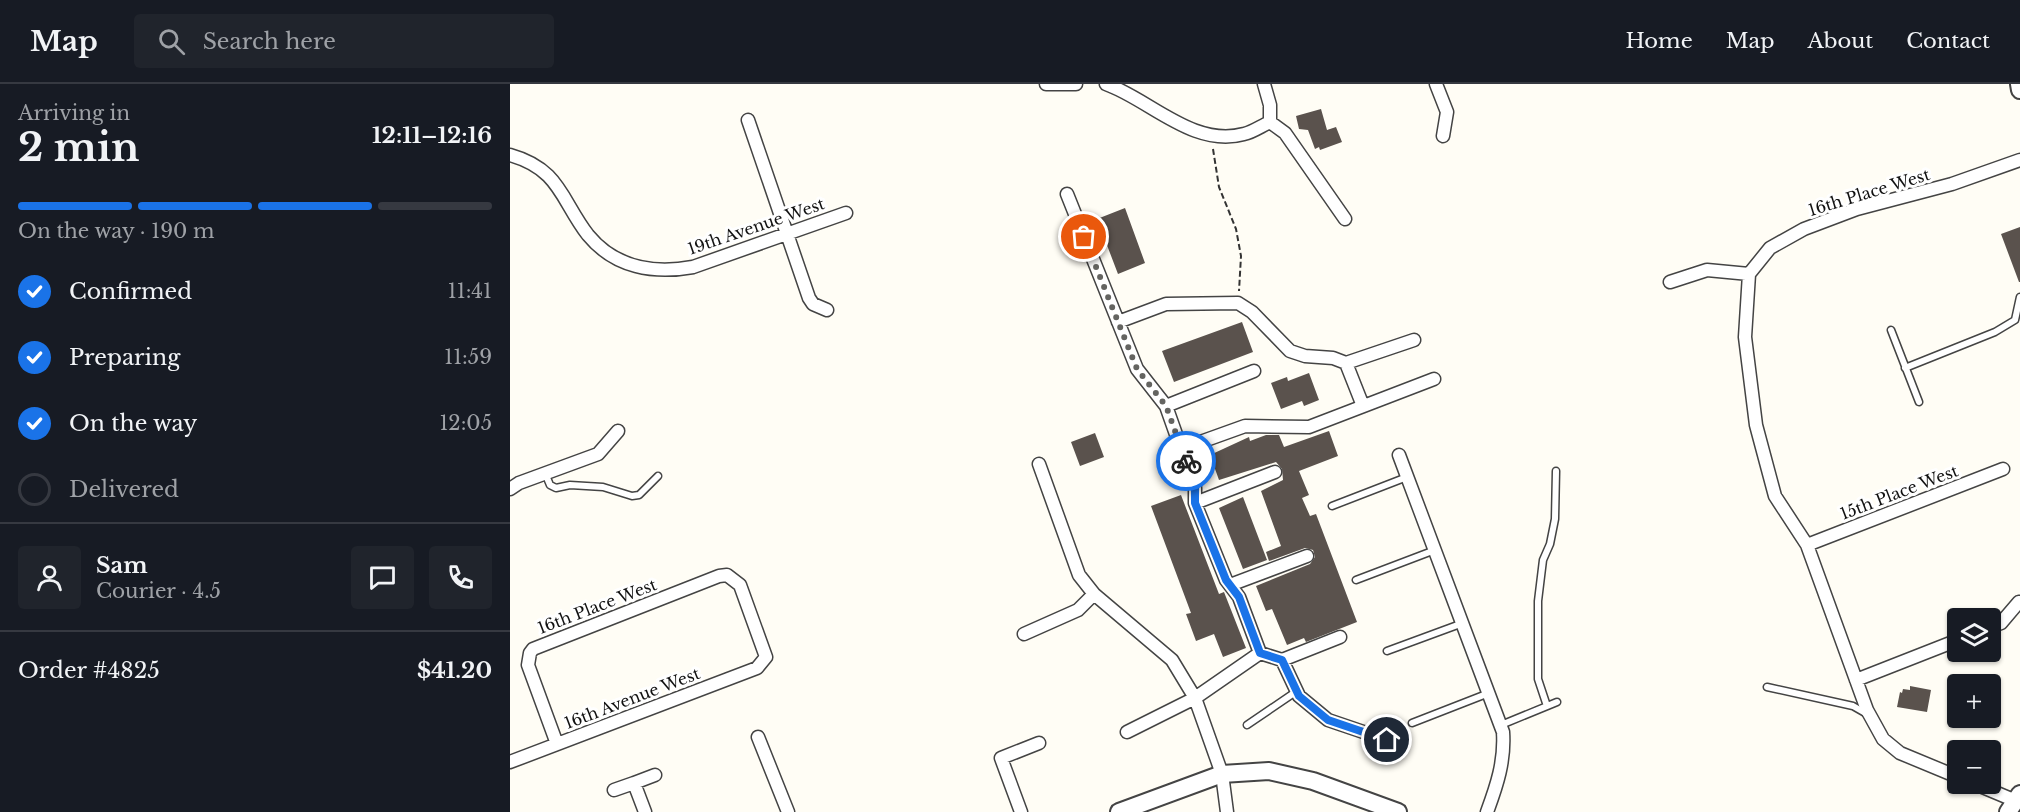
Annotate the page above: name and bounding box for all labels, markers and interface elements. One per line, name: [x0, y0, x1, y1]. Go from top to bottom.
search box: [134, 14, 554, 68]
text: Map: [30, 24, 98, 59]
icon: search: [155, 25, 188, 58]
text: Search here: [203, 28, 336, 55]
text: Home: [1626, 28, 1693, 54]
text: Map: [1726, 28, 1774, 54]
text: About: [1807, 28, 1873, 54]
text: Contact: [1906, 28, 1990, 54]
text: Arriving in: [18, 101, 130, 125]
text: 12:11–12:16: [372, 122, 492, 149]
text: 2 min: [18, 123, 139, 172]
street label: 16th Place West: [1806, 164, 1932, 220]
street label: 19th Avenue West: [685, 193, 827, 259]
pin: [1058, 211, 1109, 262]
text: On the way · 190 m: [18, 219, 215, 243]
icon: bag: [1067, 220, 1100, 253]
icon: check: [18, 275, 51, 308]
text: Confirmed: [69, 278, 192, 305]
text: 11:41: [448, 279, 492, 303]
icon: check: [18, 341, 51, 374]
text: Preparing: [69, 344, 180, 371]
text: 11:59: [444, 345, 492, 369]
icon: check: [18, 407, 51, 440]
text: On the way: [69, 410, 197, 437]
text: 12:05: [439, 411, 492, 435]
courier: [1156, 431, 1216, 491]
icon: bike: [1170, 445, 1203, 478]
street label: 15th Place West: [1837, 460, 1961, 524]
text: Delivered: [69, 476, 179, 503]
button: person: [18, 546, 81, 609]
button: chat: [351, 546, 414, 609]
button: phone: [429, 546, 492, 609]
text: Sam: [96, 552, 148, 579]
street label: 16th Place West: [535, 574, 659, 638]
text: Courier · 4.5: [96, 579, 221, 603]
map controls: [1947, 608, 2001, 794]
button: layers: [1947, 608, 2001, 662]
text: Order #4825: [18, 657, 160, 684]
text: $41.20: [417, 657, 492, 684]
street label: 16th Avenue West: [561, 663, 703, 733]
button: +: [1947, 674, 2001, 728]
pin: [1361, 714, 1412, 765]
icon: home: [1370, 723, 1403, 756]
button: −: [1947, 740, 2001, 794]

